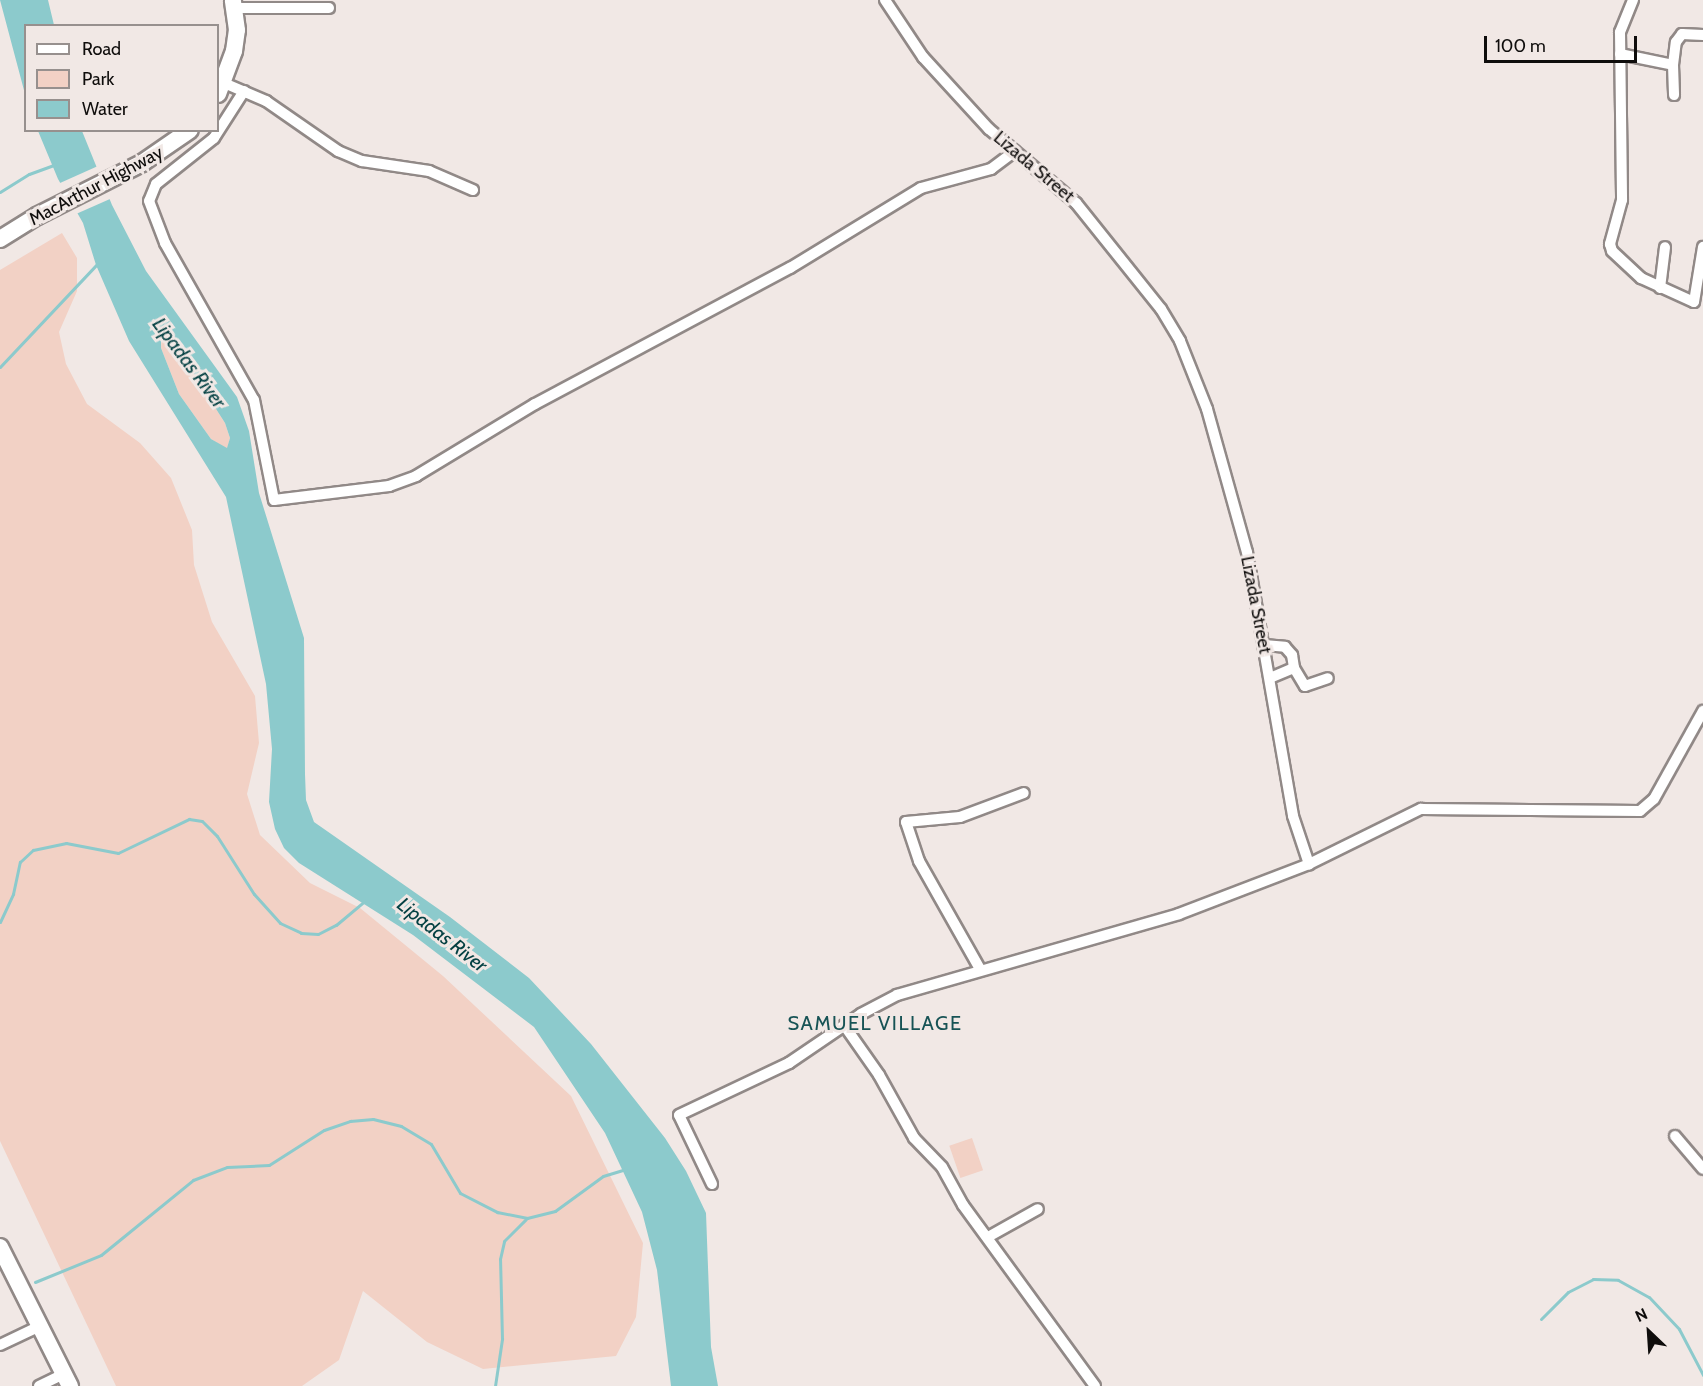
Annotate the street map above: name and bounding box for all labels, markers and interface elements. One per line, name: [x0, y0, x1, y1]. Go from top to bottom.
legend: [24, 24, 219, 132]
scale bar: [1487, 24, 1640, 62]
text: 100 m: [1495, 35, 1546, 57]
text: Road: [82, 38, 121, 60]
text: Park: [82, 68, 114, 90]
text: Water: [82, 98, 128, 120]
street label: Lizada Street: [989, 127, 1079, 207]
street label: MacArthur Highway: [25, 142, 167, 230]
water label: Lipadas River: [147, 313, 231, 413]
street label: Lizada Street: [1236, 554, 1276, 656]
water label: Lipadas River: [392, 893, 492, 977]
district label: SAMUEL VILLAGE: [787, 1011, 963, 1035]
north arrow: [1619, 1302, 1679, 1362]
text: N: [1632, 1304, 1650, 1326]

